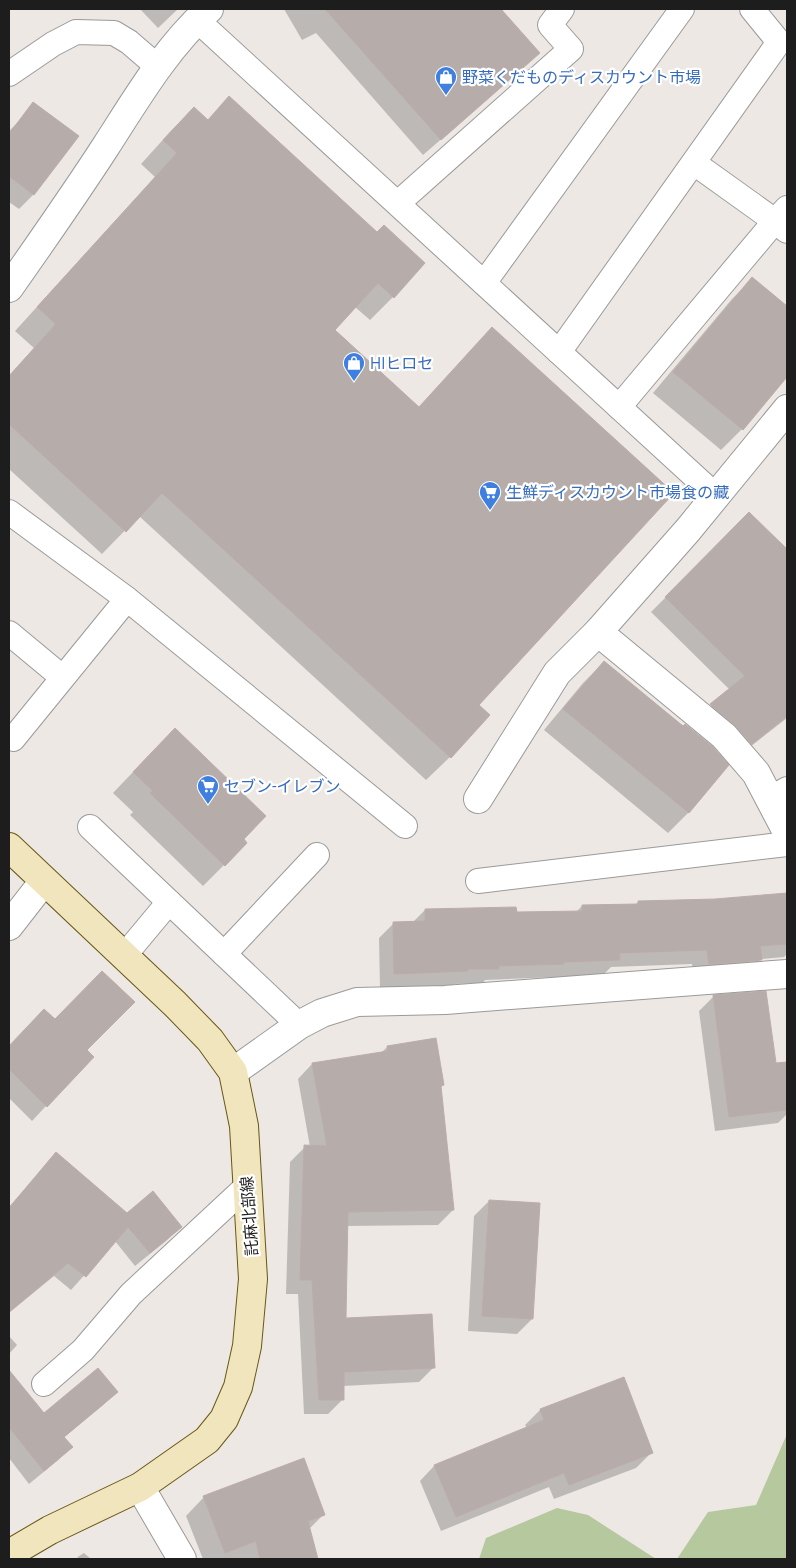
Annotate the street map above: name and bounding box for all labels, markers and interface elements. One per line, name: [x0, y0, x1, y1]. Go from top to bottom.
shop icon: 野菜くだものディスカウント市場: [434, 65, 458, 96]
place label: 野菜くだものディスカウント市場: [462, 68, 701, 86]
shop icon: HIヒロセ: [342, 351, 366, 382]
place label: HIヒロセ: [370, 354, 433, 372]
supermarket icon: 生鮮ディスカウント市場食の藏: [478, 480, 502, 511]
place label: 生鮮ディスカウント市場食の藏: [506, 483, 729, 501]
supermarket icon: セブン-イレブン: [196, 774, 220, 805]
place label: セブン-イレブン: [224, 777, 341, 795]
street label: 託麻北部線: [237, 1175, 261, 1257]

